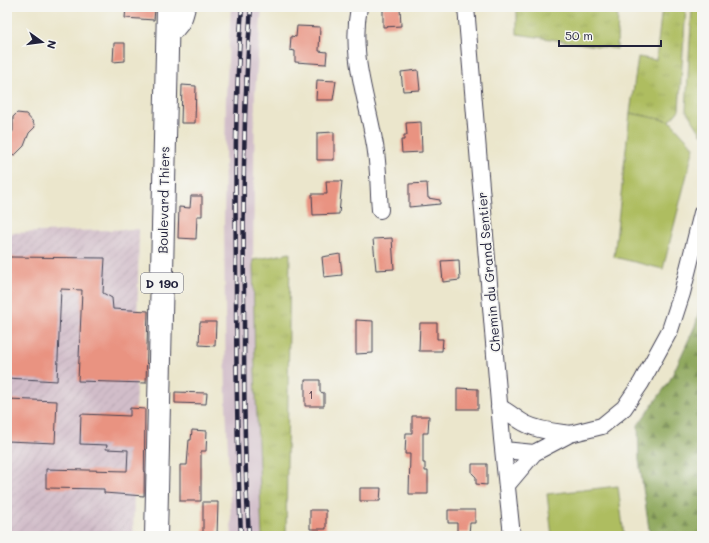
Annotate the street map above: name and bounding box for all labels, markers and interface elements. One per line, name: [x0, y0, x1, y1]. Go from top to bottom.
north arrow: [22, 22, 62, 62]
scale bar: [559, 22, 661, 48]
text: 50 m: [565, 27, 593, 43]
text: N: [44, 39, 60, 50]
street label: Boulevard Thiers: [154, 146, 172, 254]
street label: Chemin du Grand Sentier: [473, 191, 503, 353]
road number: D 190: [141, 273, 183, 293]
house number: 1: [309, 387, 313, 402]

